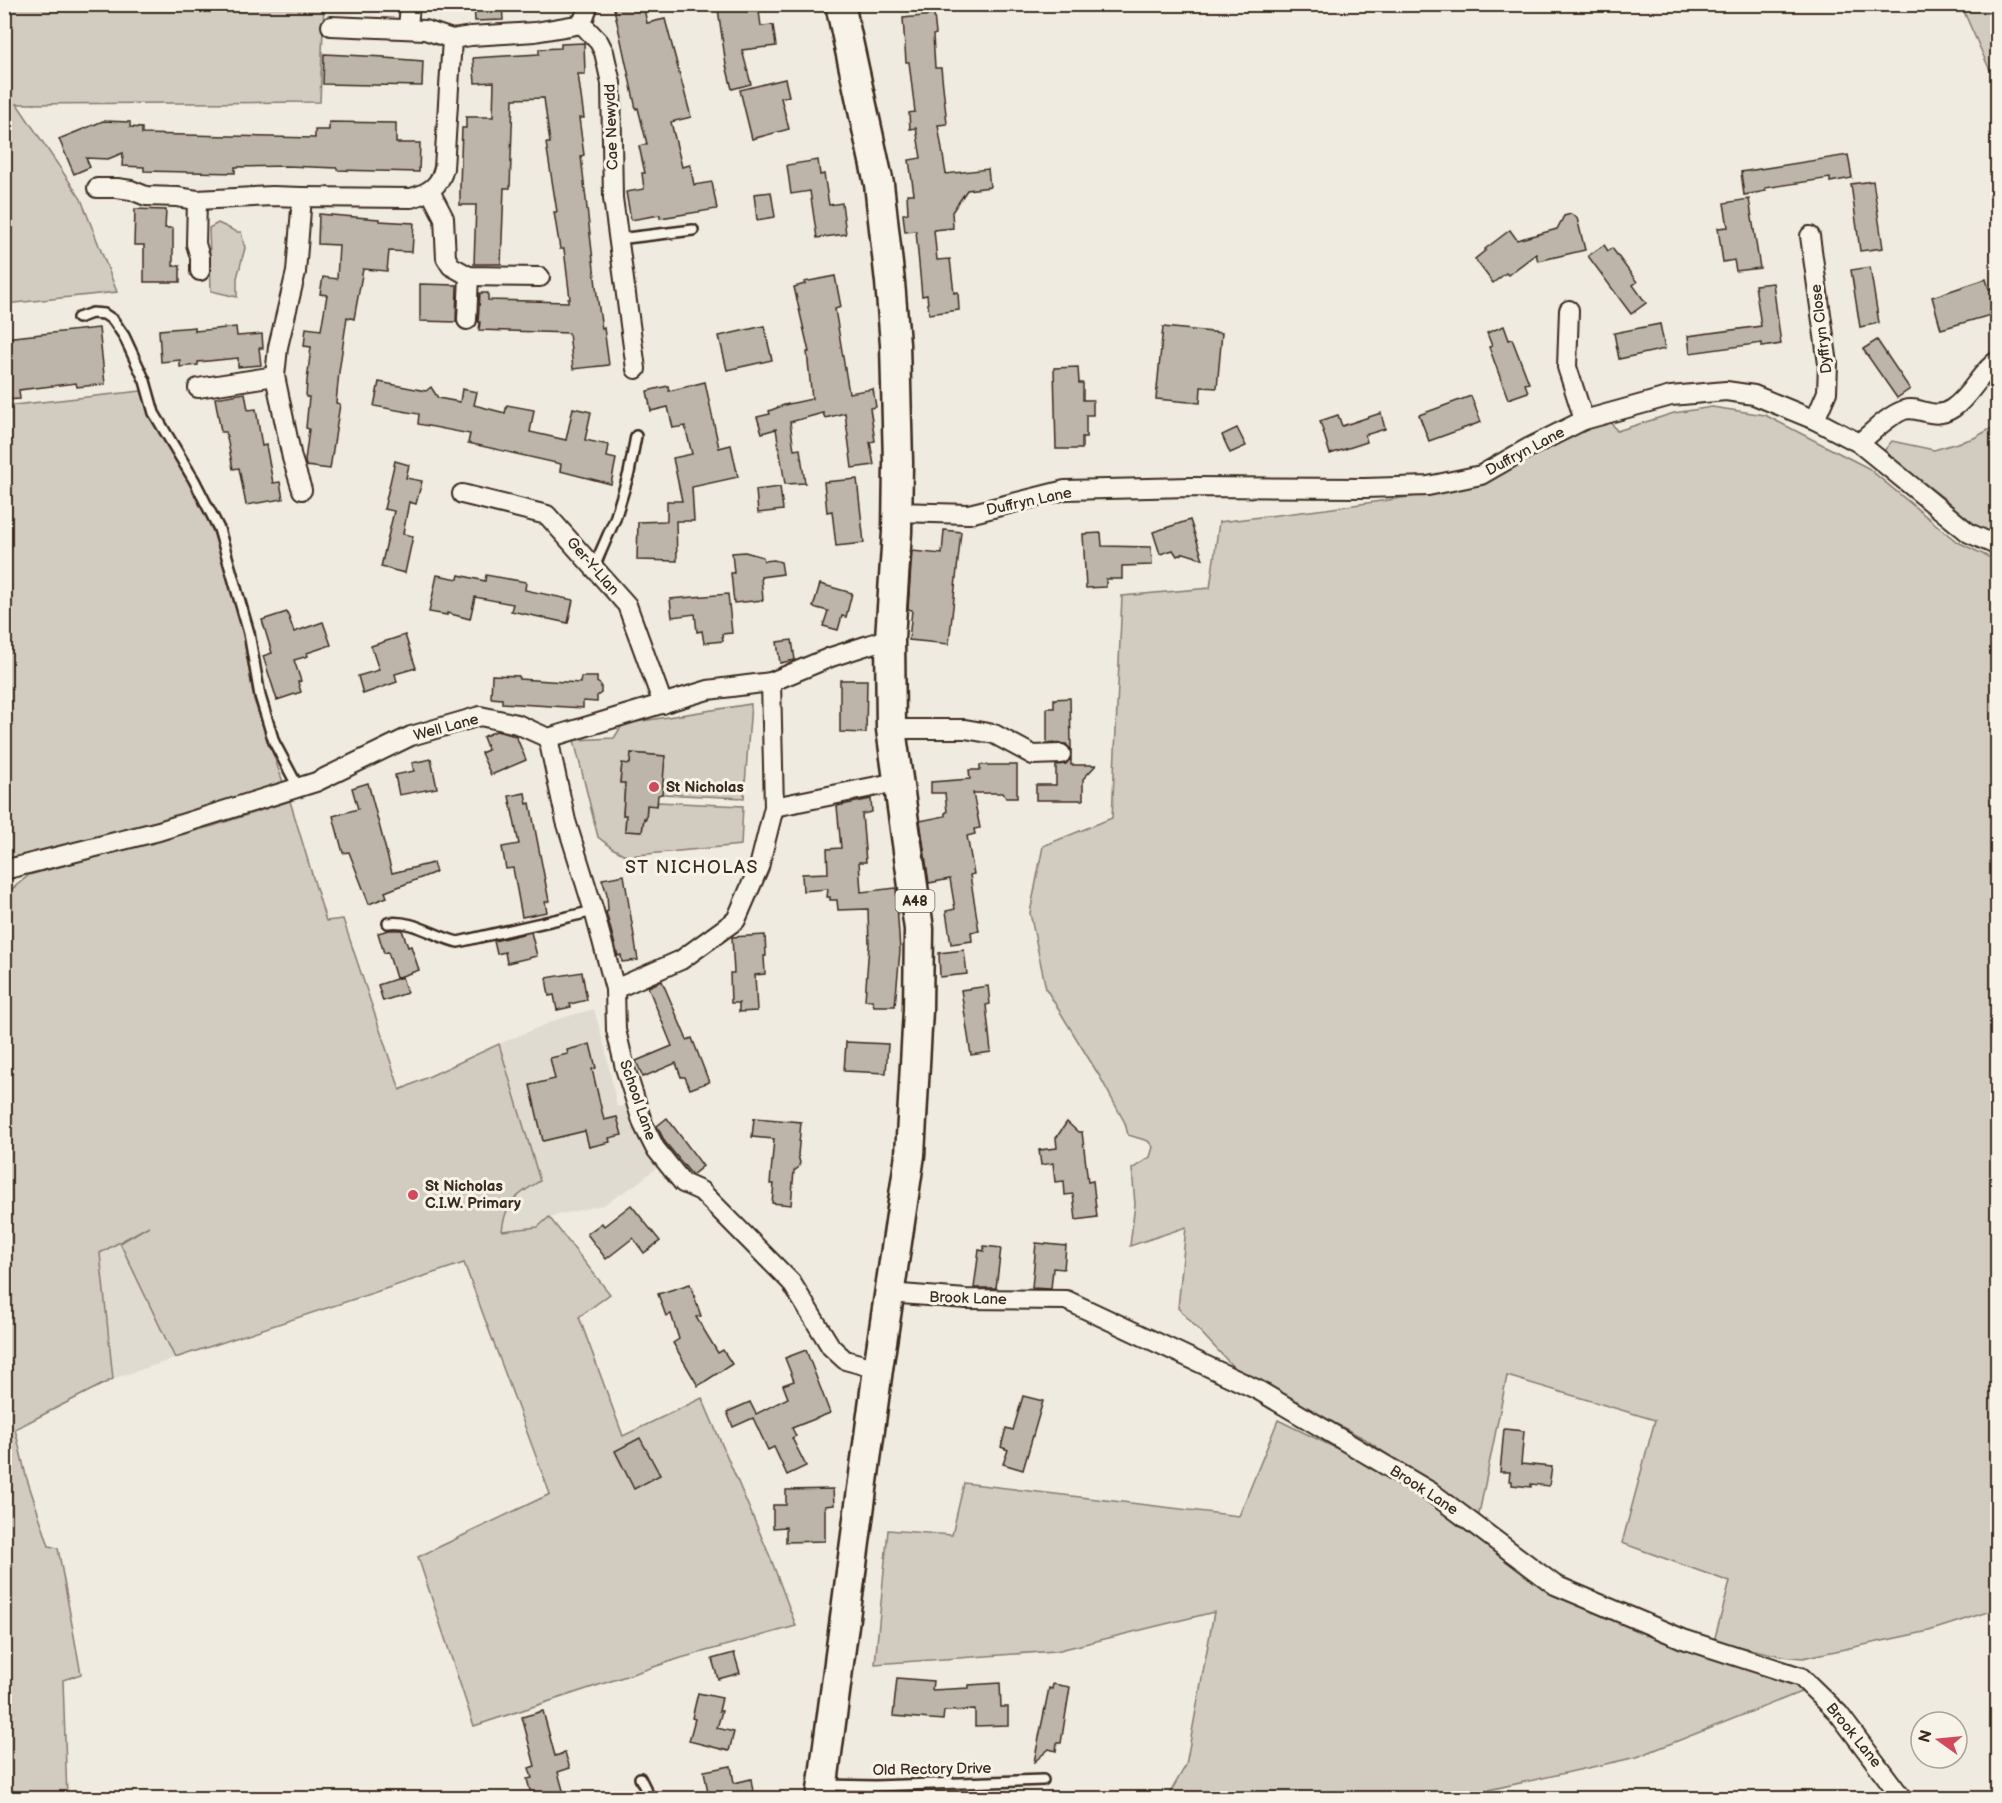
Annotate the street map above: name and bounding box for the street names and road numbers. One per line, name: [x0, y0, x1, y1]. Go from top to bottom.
street label: Cae Newydd: [600, 83, 623, 170]
street label: Dyffryn Close: [1807, 283, 1836, 375]
street label: Duffryn Lane: [1482, 423, 1568, 480]
street label: Duffryn Lane: [985, 483, 1074, 520]
street label: Ger-Y-Llan: [562, 533, 623, 599]
street label: Well Lane: [412, 710, 481, 745]
road number: A48: [896, 890, 934, 912]
street label: School Lane: [615, 1057, 660, 1143]
street label: Brook Lane: [929, 1288, 1007, 1309]
street label: Brook Lane: [1386, 1461, 1462, 1520]
street label: Brook Lane: [1822, 1699, 1886, 1772]
street label: Old Rectory Drive: [872, 1759, 992, 1780]

